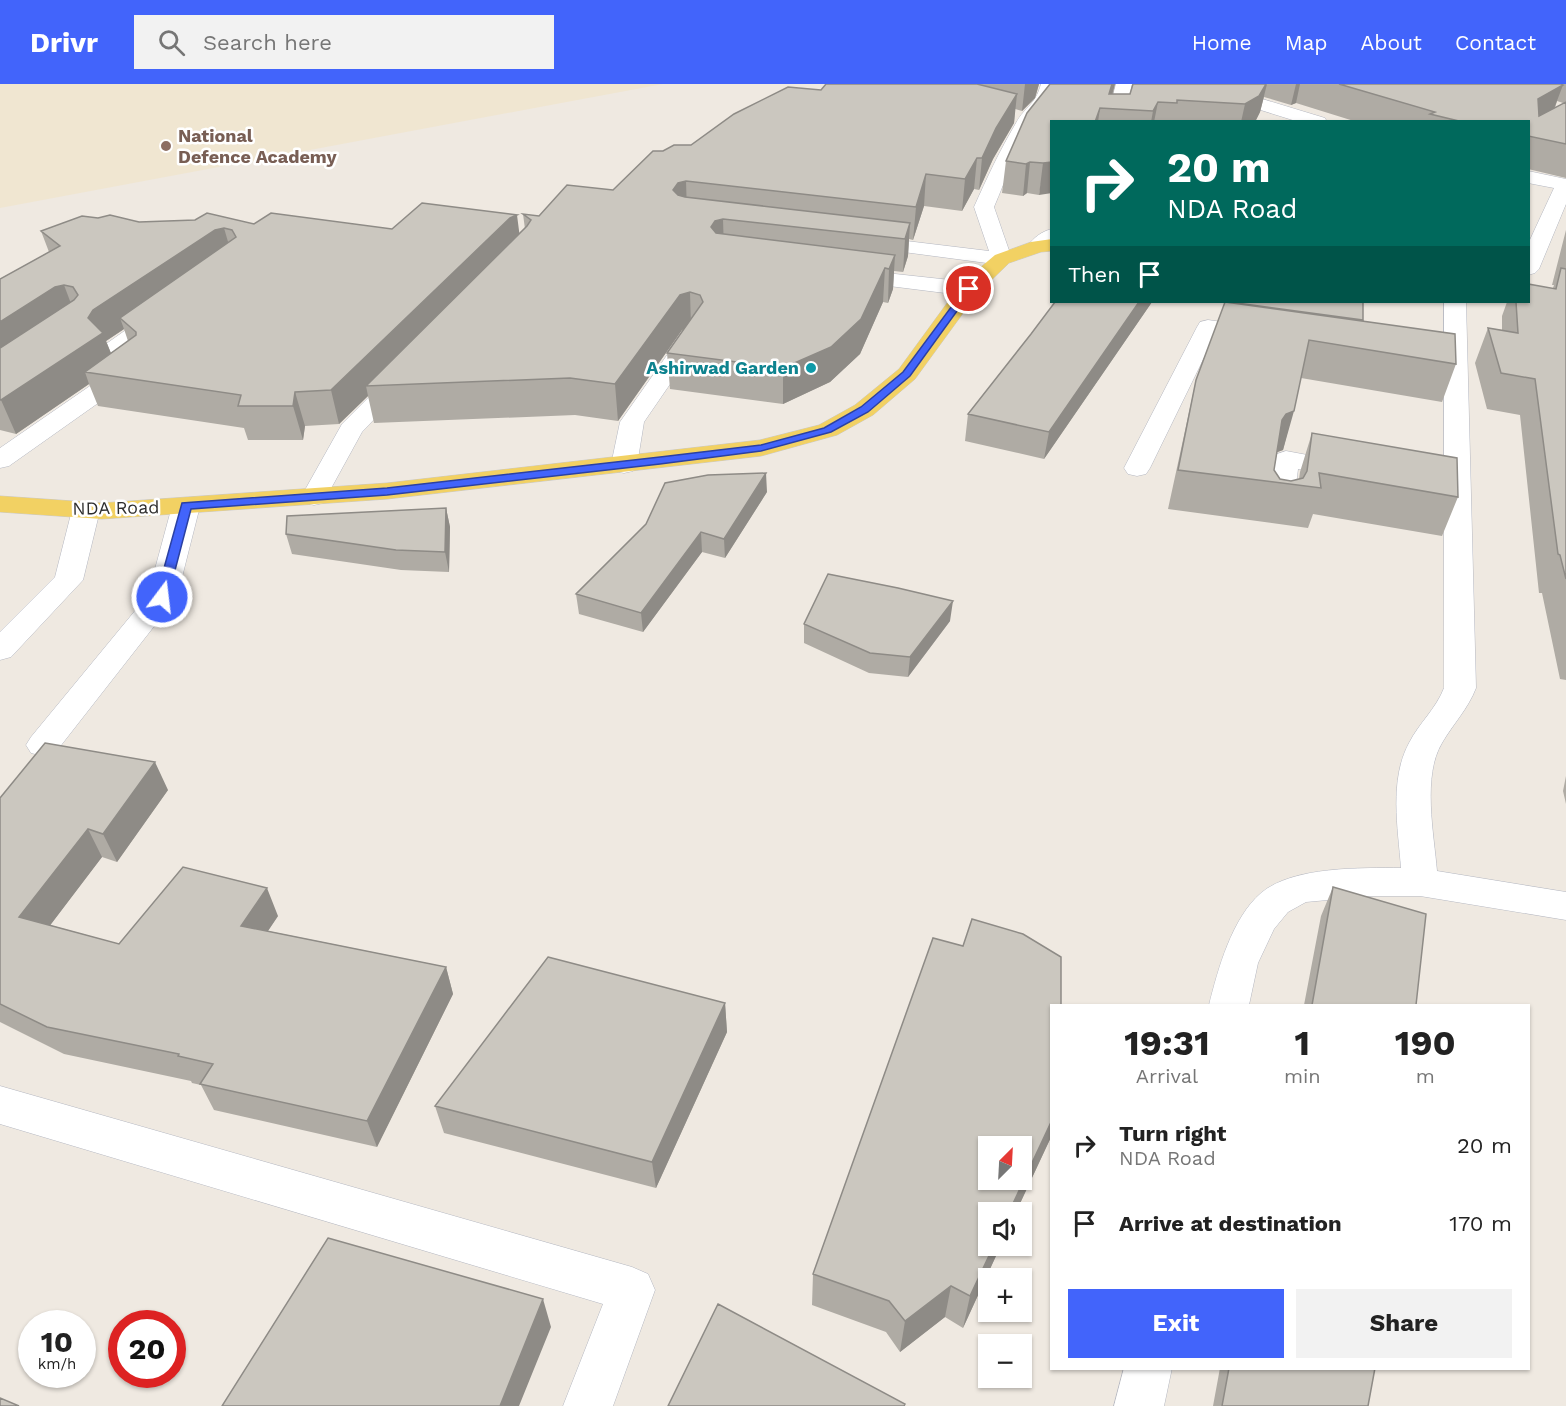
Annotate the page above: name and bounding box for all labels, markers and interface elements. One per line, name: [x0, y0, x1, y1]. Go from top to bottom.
search box: [134, 15, 554, 69]
text: Drivr: [30, 26, 98, 59]
icon: search: [155, 26, 188, 59]
text: Search here: [203, 30, 332, 55]
text: Home: [1192, 30, 1252, 55]
text: Map: [1285, 30, 1328, 55]
text: About: [1361, 30, 1422, 55]
text: Contact: [1455, 30, 1536, 55]
place label: National Defence Academy: [178, 125, 337, 167]
marker: National Defence Academy: [159, 139, 173, 153]
text: 20 m: [1167, 143, 1271, 192]
icon: right: [1068, 144, 1146, 222]
text: NDA Road: [1167, 193, 1298, 225]
icon: arrive: [1133, 258, 1166, 291]
text: Then: [1068, 262, 1121, 287]
pin: [943, 263, 994, 314]
icon: arrive: [952, 272, 985, 305]
place label: Ashirwad Garden: [646, 357, 799, 378]
marker: Ashirwad Garden: [804, 361, 818, 375]
street label: NDA Road: [72, 496, 160, 519]
position arrow: [130, 565, 194, 629]
text: 19:31: [1124, 1022, 1210, 1064]
text: 1: [1294, 1022, 1310, 1064]
text: 190: [1395, 1022, 1456, 1064]
text: Arrival: [1136, 1064, 1198, 1088]
text: min: [1284, 1064, 1321, 1088]
text: m: [1416, 1064, 1435, 1088]
text: Turn right: [1119, 1121, 1226, 1146]
icon: right: [1068, 1129, 1101, 1162]
text: 20 m: [1457, 1133, 1512, 1158]
north arrow: [978, 1136, 1032, 1190]
map controls: [978, 1136, 1032, 1388]
text: NDA Road: [1119, 1146, 1216, 1170]
button: sound: [978, 1202, 1032, 1256]
icon: arrive: [1068, 1207, 1101, 1240]
text: Arrive at destination: [1119, 1211, 1342, 1236]
text: 170 m: [1449, 1211, 1512, 1236]
button: +: [978, 1268, 1032, 1322]
button: Exit: [1068, 1289, 1284, 1358]
button: Share: [1296, 1289, 1512, 1358]
speed limit sign: 20: [108, 1310, 186, 1388]
text: 10: [41, 1324, 73, 1359]
button: −: [978, 1334, 1032, 1388]
text: km/h: [38, 1355, 76, 1373]

